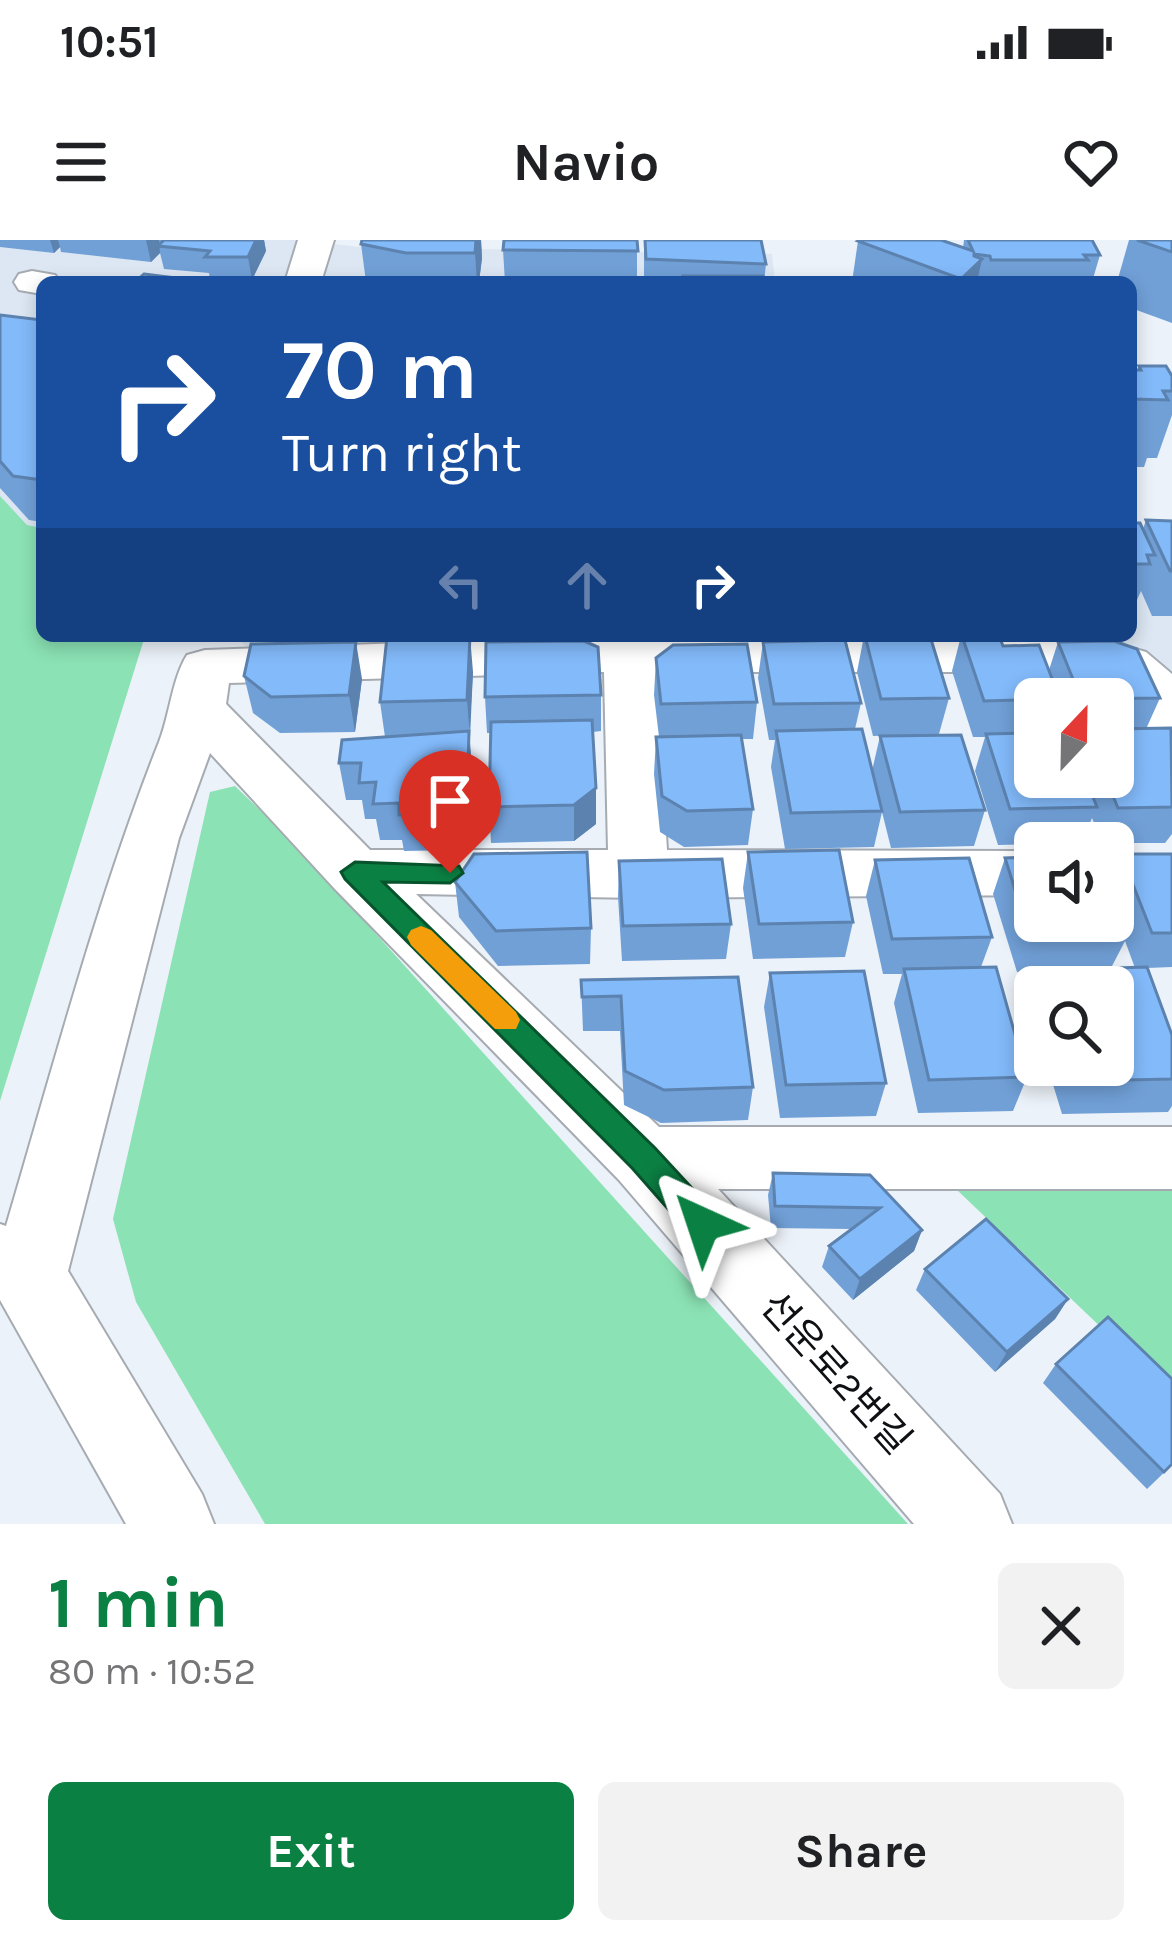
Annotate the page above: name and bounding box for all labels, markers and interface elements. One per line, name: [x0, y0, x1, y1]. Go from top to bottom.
text: 10:51: [60, 16, 159, 68]
icon: menu: [48, 129, 114, 195]
icon: heart: [1058, 129, 1124, 195]
text: Navio: [513, 130, 659, 194]
text: 70 m: [282, 321, 478, 419]
icon: right: [84, 324, 240, 480]
text: Turn right: [282, 421, 522, 485]
icon: left: [428, 552, 494, 618]
icon: ahead: [554, 552, 620, 618]
icon: right: [680, 552, 746, 618]
north arrow: [1014, 678, 1134, 798]
map controls: [1014, 678, 1134, 1086]
pin: [399, 750, 501, 873]
icon: arrive: [417, 768, 483, 834]
button: sound: [1014, 822, 1134, 942]
button: search: [1014, 966, 1134, 1086]
position arrow: [640, 1161, 766, 1287]
street label: 선운로2번길: [751, 1283, 921, 1463]
text: 1 min: [48, 1561, 229, 1645]
button: close: [998, 1563, 1124, 1689]
text: 80 m · 10:52: [48, 1648, 256, 1694]
button: Exit: [48, 1782, 574, 1920]
button: Share: [598, 1782, 1124, 1920]

